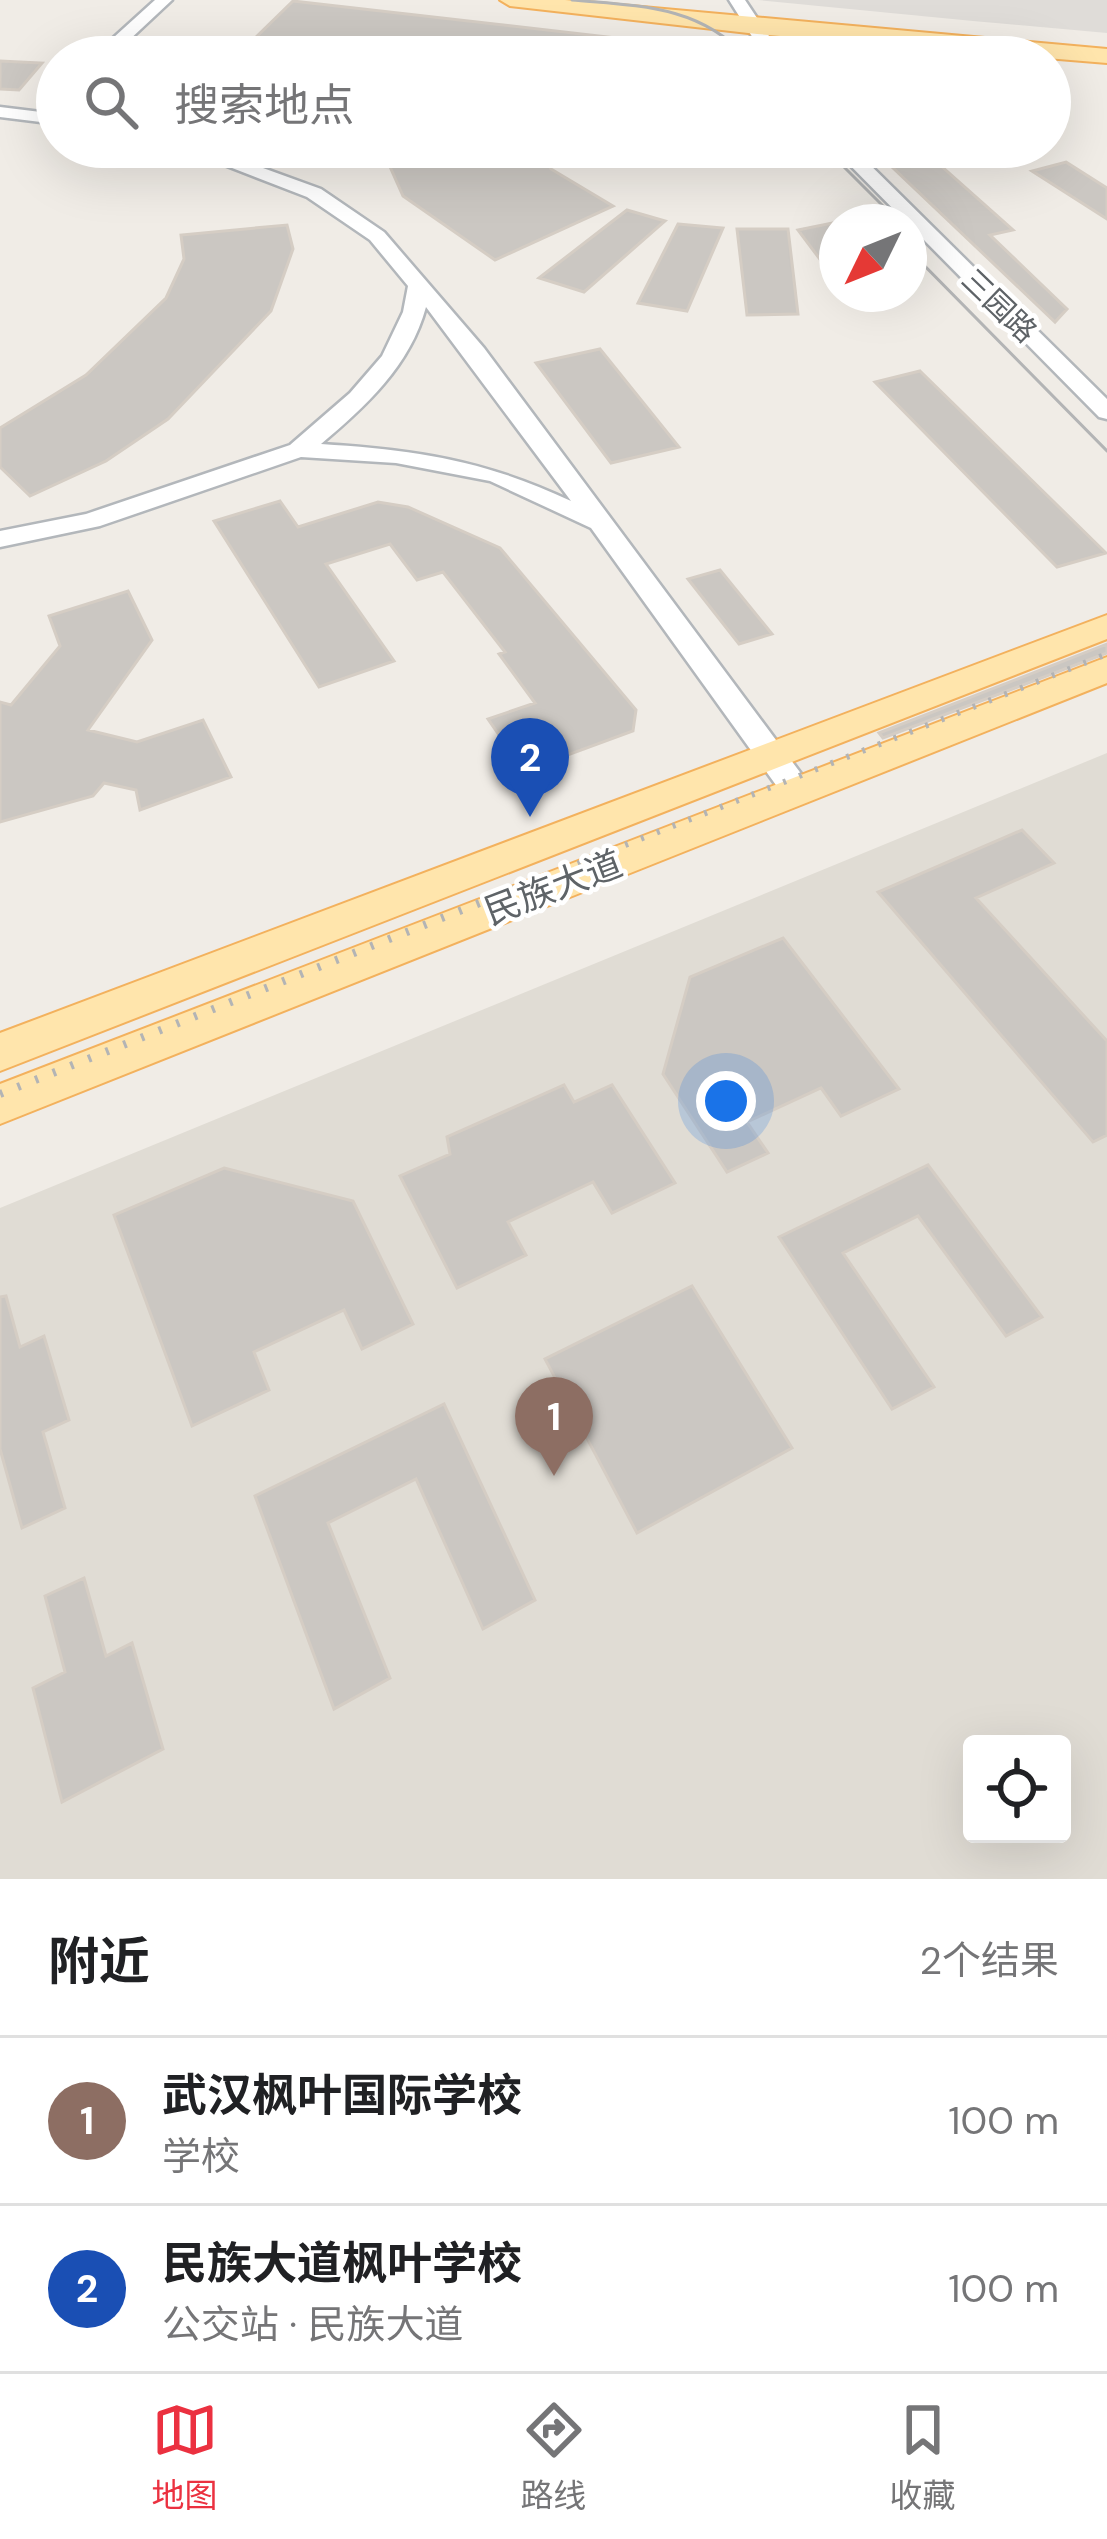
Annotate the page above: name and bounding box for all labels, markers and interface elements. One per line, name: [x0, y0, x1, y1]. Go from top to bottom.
search box: [36, 36, 1071, 168]
icon: search: [78, 69, 144, 135]
text: 搜索地点: [174, 76, 354, 135]
north arrow: [819, 204, 927, 312]
street label: 三园路: [953, 260, 1045, 351]
pin: 2: [491, 718, 569, 817]
street label: 民族大道: [478, 840, 629, 935]
your location: [696, 1071, 756, 1131]
pin: 1: [515, 1377, 593, 1476]
map controls: [963, 1735, 1071, 1843]
button: locate: [963, 1735, 1071, 1843]
text: 附近: [48, 1928, 150, 1995]
text: 2个结果: [920, 1935, 1059, 1986]
text: 武汉枫叶国际学校: [162, 2066, 522, 2125]
text: 1: [80, 2095, 94, 2146]
text: 100 m: [948, 2095, 1059, 2146]
text: 学校: [162, 2131, 240, 2182]
text: 民族大道枫叶学校: [162, 2234, 522, 2293]
text: 2: [76, 2263, 98, 2314]
text: 100 m: [948, 2263, 1059, 2314]
text: 公交站 · 民族大道: [162, 2299, 463, 2350]
tab: 地图: [152, 2397, 218, 2517]
tab: 路线: [521, 2397, 587, 2517]
tab: 收藏: [890, 2397, 956, 2517]

